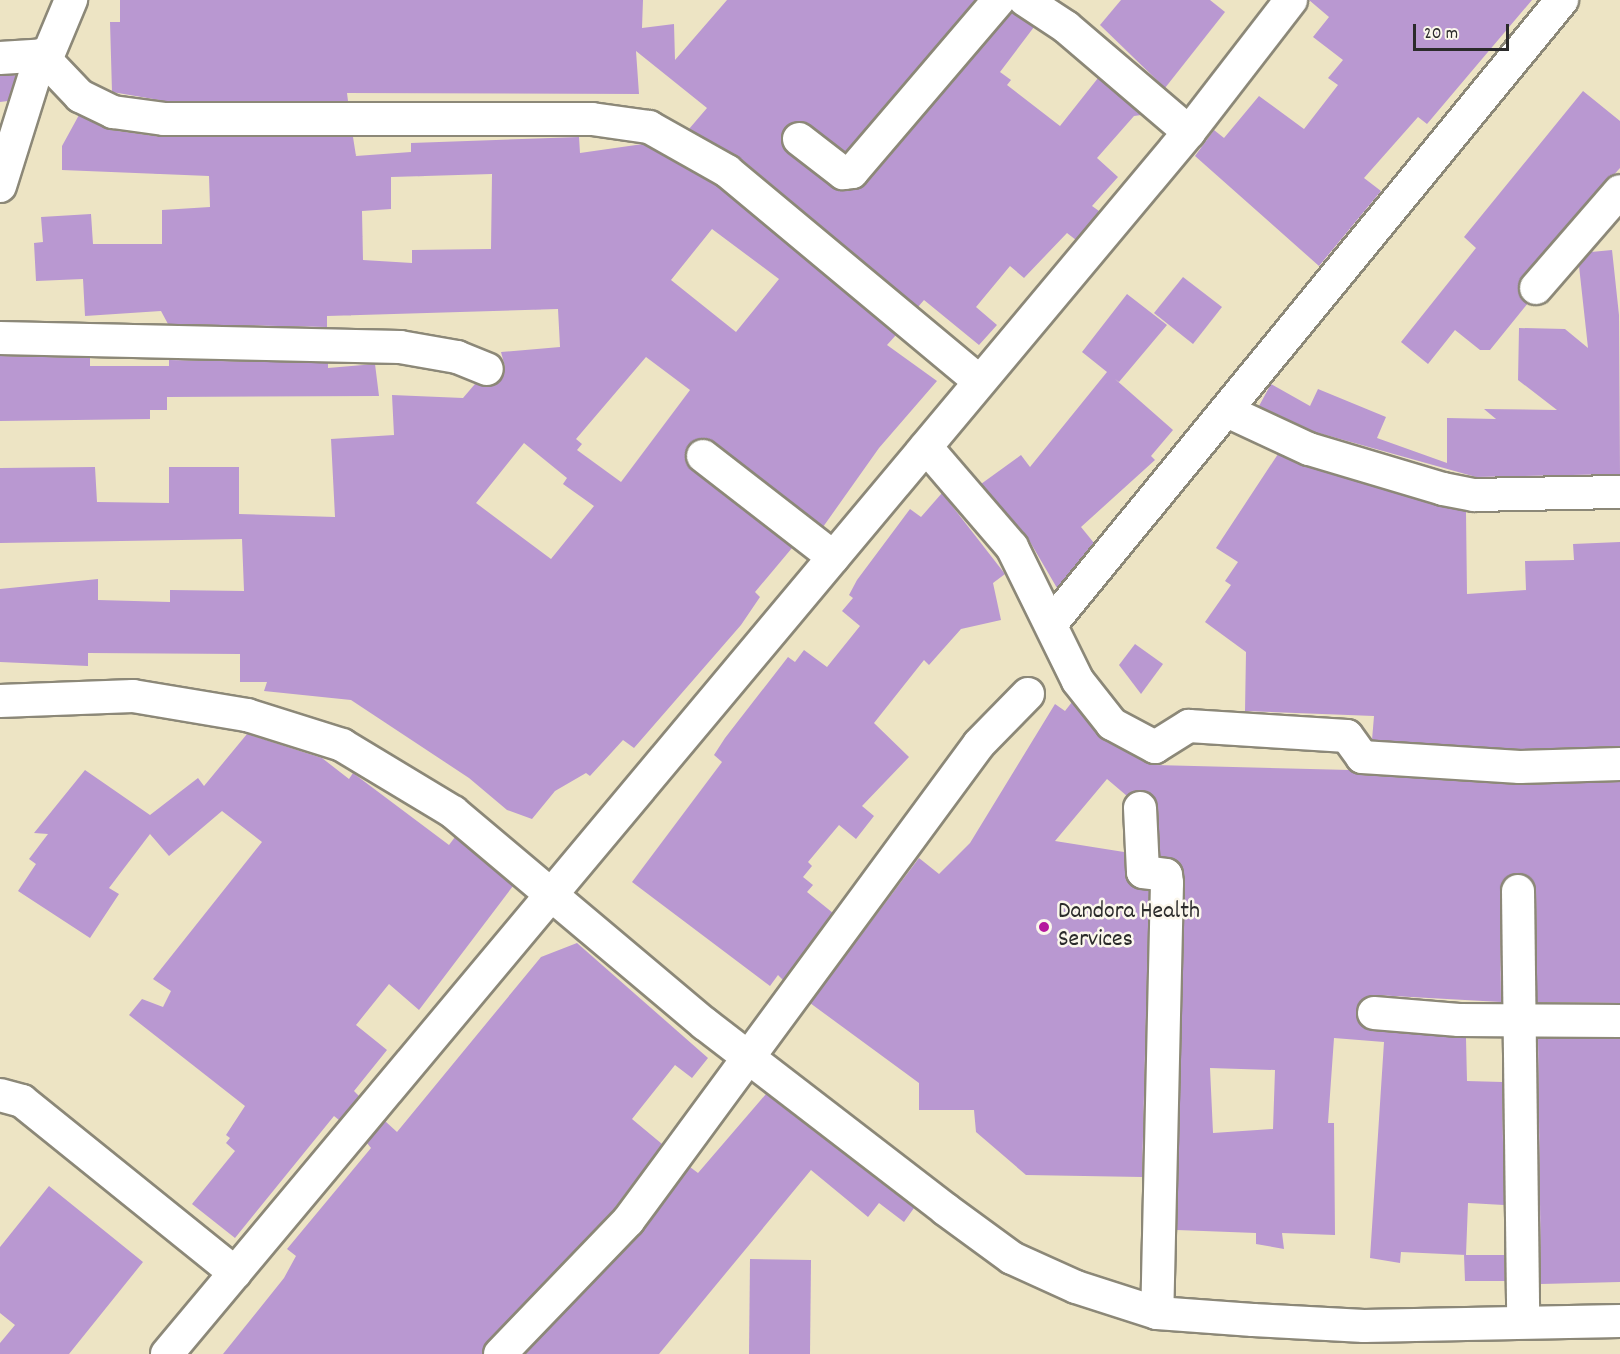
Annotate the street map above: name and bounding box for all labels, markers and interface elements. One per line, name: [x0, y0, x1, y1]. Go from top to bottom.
scale bar: [1416, 12, 1512, 50]
text: 20 m: [1424, 22, 1458, 47]
place label: Dandora Health Services: [1058, 899, 1200, 955]
marker: Dandora Health Services: [1035, 918, 1053, 936]

